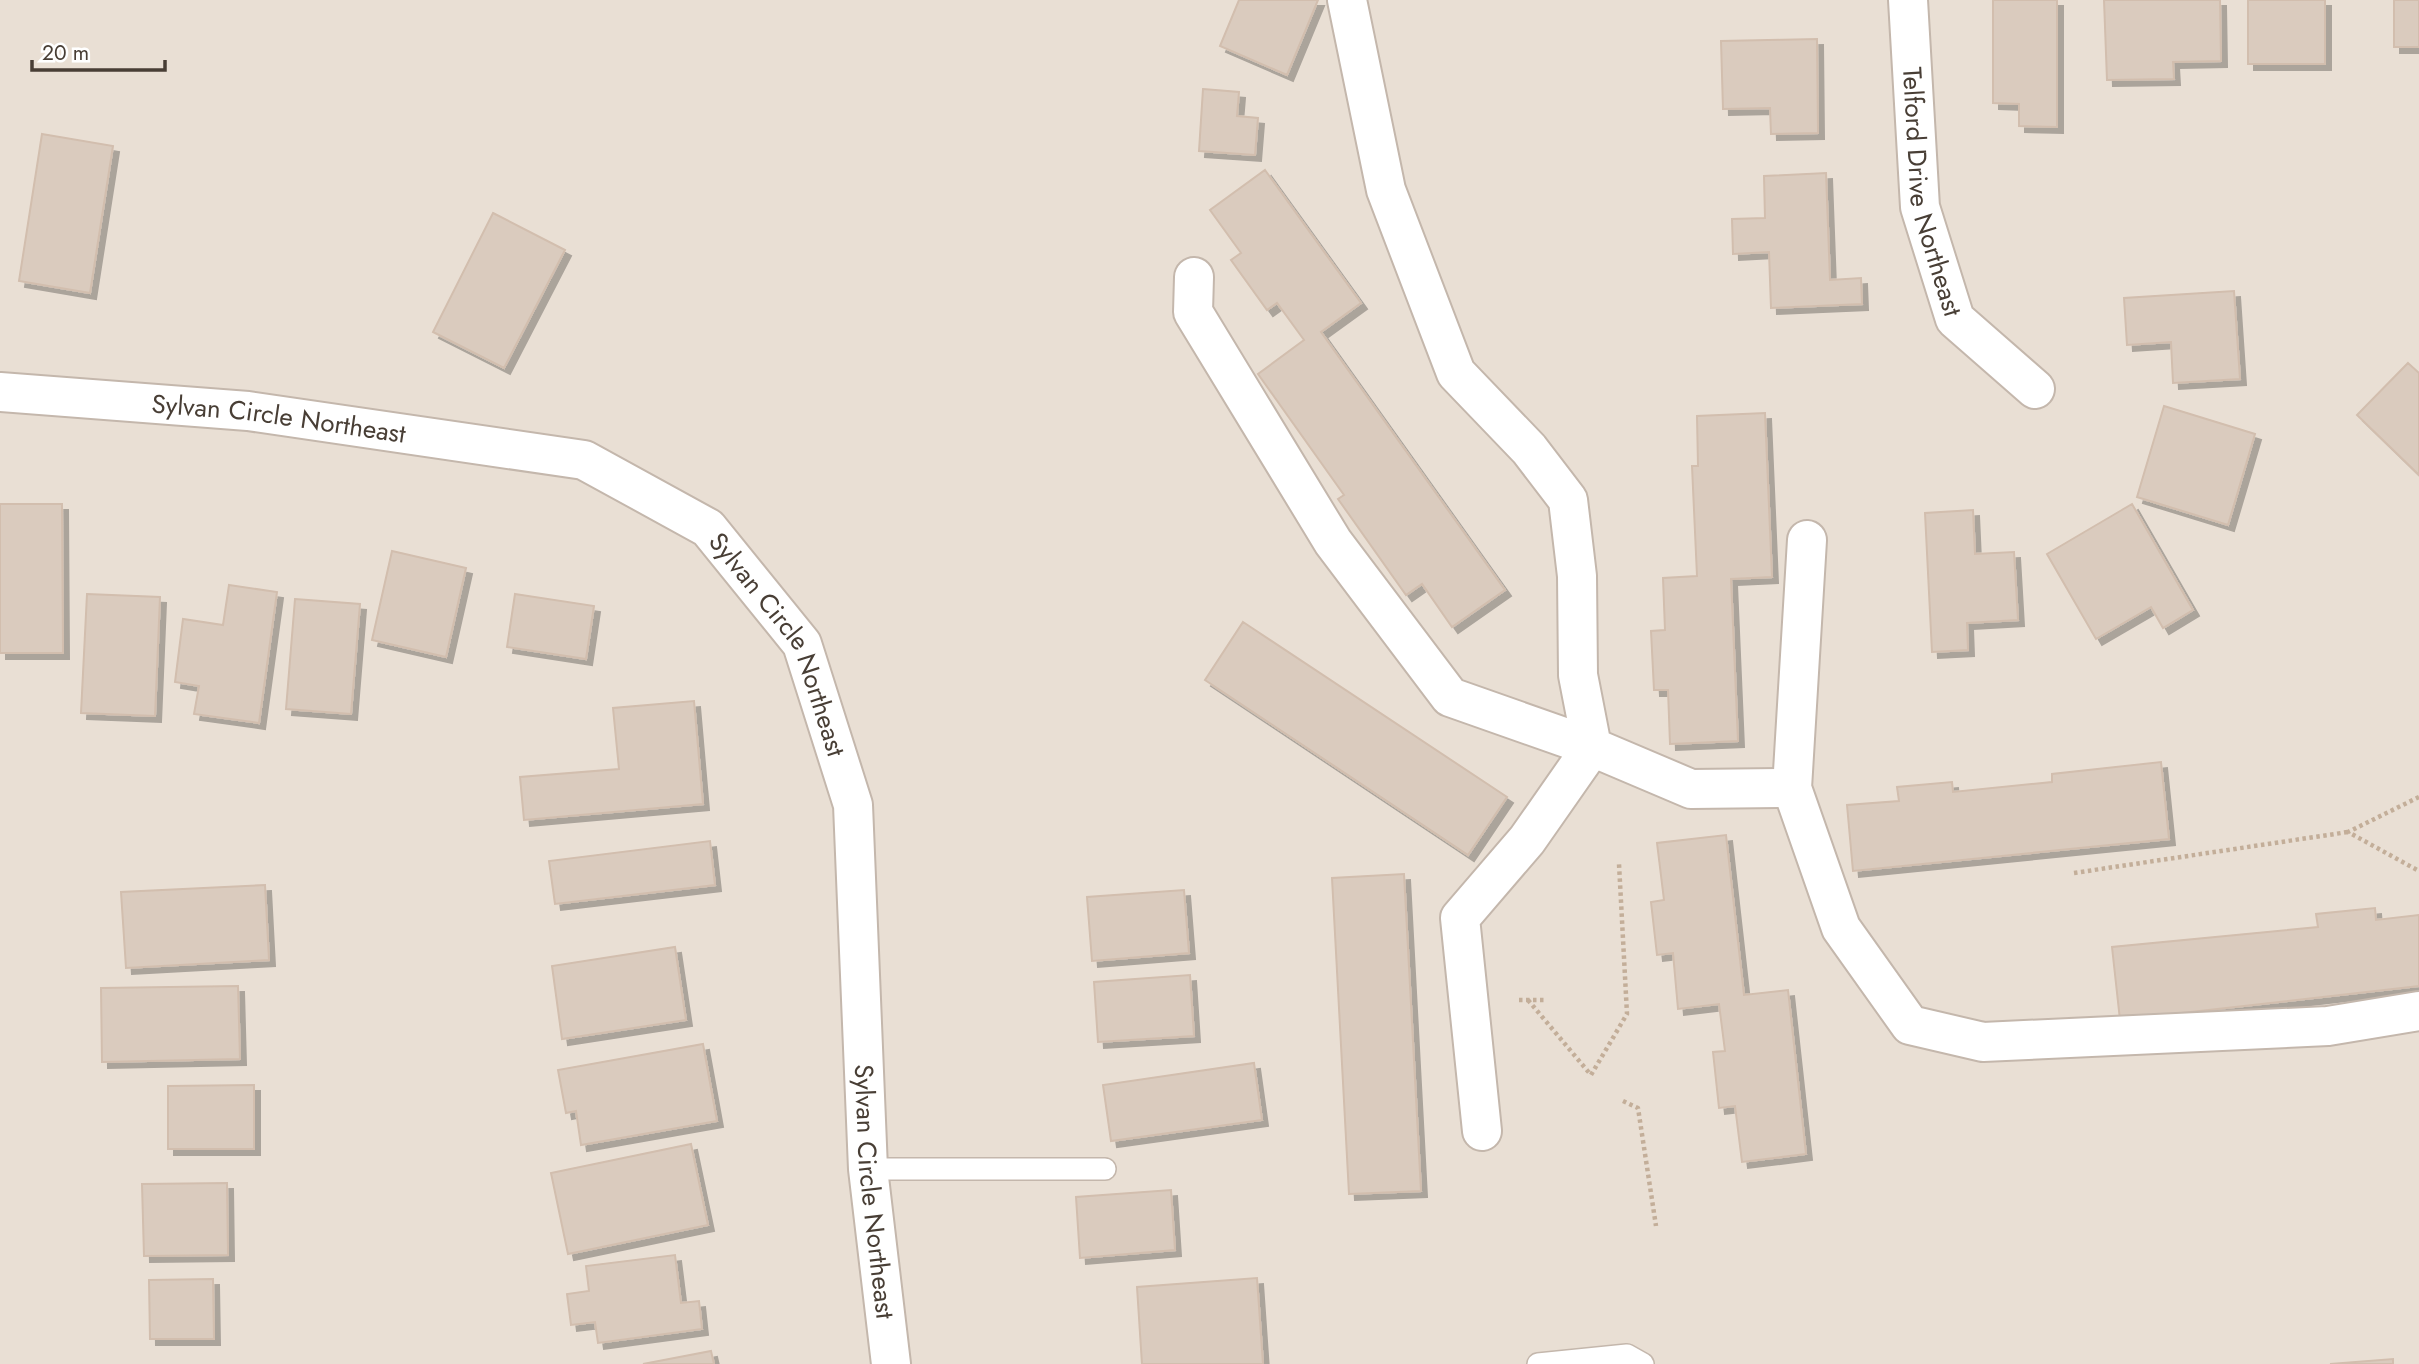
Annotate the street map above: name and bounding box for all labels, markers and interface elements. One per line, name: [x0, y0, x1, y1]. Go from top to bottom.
scale bar: [32, 28, 164, 72]
text: 20 m: [42, 38, 89, 68]
street label: Telford Drive Northeast: [1893, 66, 1972, 322]
street label: Sylvan Circle Northeast: [150, 385, 409, 453]
street label: Sylvan Circle Northeast: [700, 524, 856, 762]
street label: Sylvan Circle Northeast: [845, 1063, 905, 1322]

